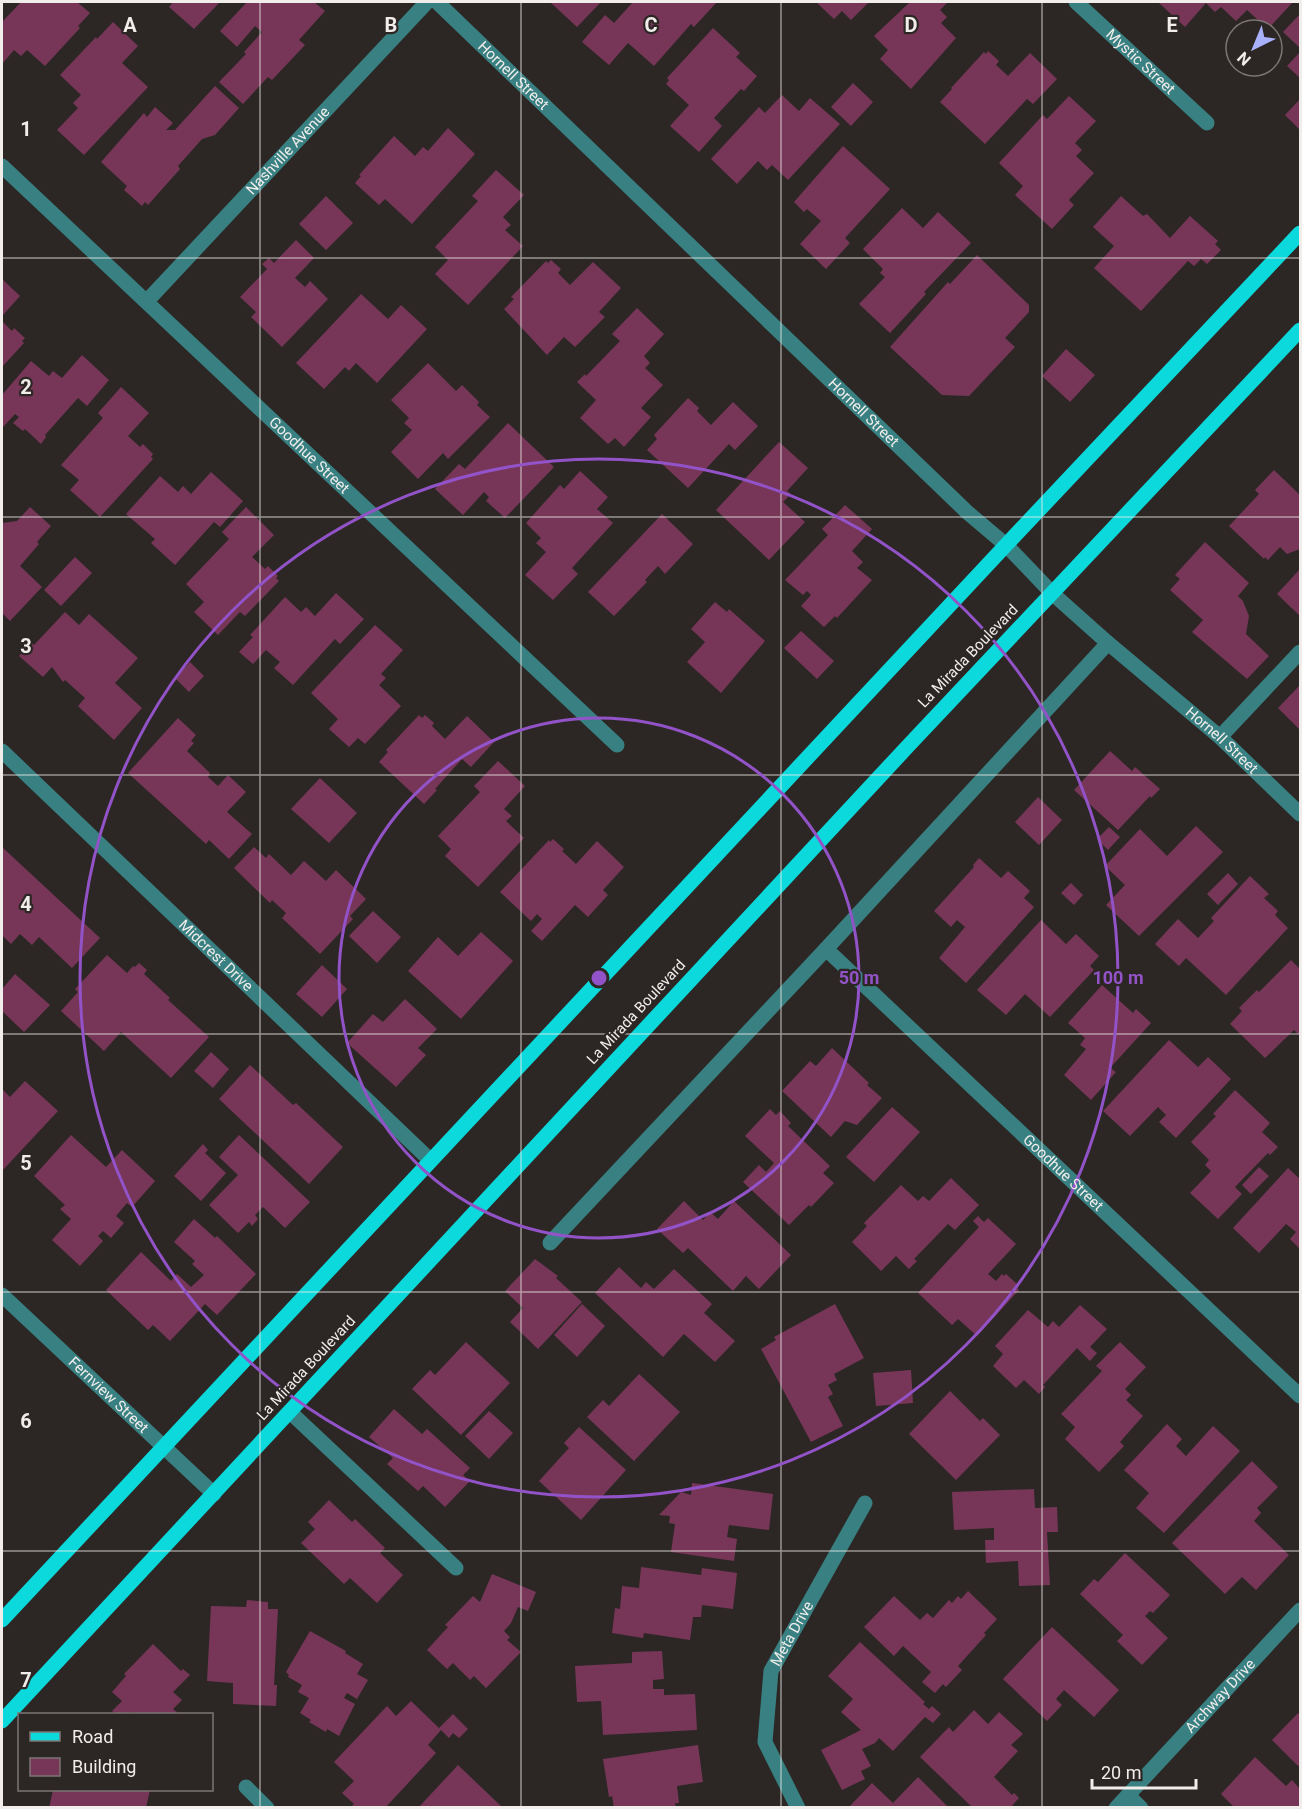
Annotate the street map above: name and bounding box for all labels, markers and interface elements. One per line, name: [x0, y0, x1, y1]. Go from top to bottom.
text: A: [123, 13, 137, 37]
text: B: [385, 13, 397, 37]
text: C: [644, 13, 658, 37]
text: D: [905, 13, 918, 37]
text: E: [1166, 13, 1178, 37]
north arrow: [1224, 18, 1284, 78]
street label: Mystic Street: [1102, 25, 1179, 98]
street label: Hornell Street: [474, 37, 553, 114]
text: N: [1234, 48, 1255, 69]
street label: Nashville Avenue: [242, 103, 333, 198]
text: 1: [20, 117, 32, 141]
street label: Hornell Street: [824, 374, 903, 451]
text: 2: [20, 375, 32, 399]
street label: Goodhue Street: [265, 413, 353, 497]
street label: La Mirada Boulevard: [914, 601, 1022, 711]
text: 3: [20, 634, 32, 658]
street label: Hornell Street: [1182, 703, 1262, 778]
text: 4: [20, 892, 32, 916]
street label: Midcrest Drive: [175, 916, 257, 995]
street label: La Mirada Boulevard: [583, 956, 689, 1068]
text: 50 m: [839, 967, 879, 988]
text: 100 m: [1092, 967, 1144, 988]
centre of rings: [589, 968, 609, 988]
street label: Goodhue Street: [1019, 1131, 1107, 1215]
text: 5: [20, 1151, 32, 1175]
street label: La Mirada Boulevard: [253, 1312, 359, 1424]
street label: Fernview Street: [65, 1353, 152, 1437]
text: 6: [20, 1409, 32, 1433]
street label: Meta Drive: [767, 1598, 817, 1669]
street label: Archway Drive: [1181, 1655, 1259, 1737]
text: 7: [20, 1668, 32, 1692]
legend: [18, 1713, 213, 1791]
text: Road: [72, 1726, 113, 1747]
scale bar: [1092, 1752, 1196, 1790]
text: Building: [72, 1756, 136, 1777]
text: 20 m: [1101, 1762, 1141, 1783]

